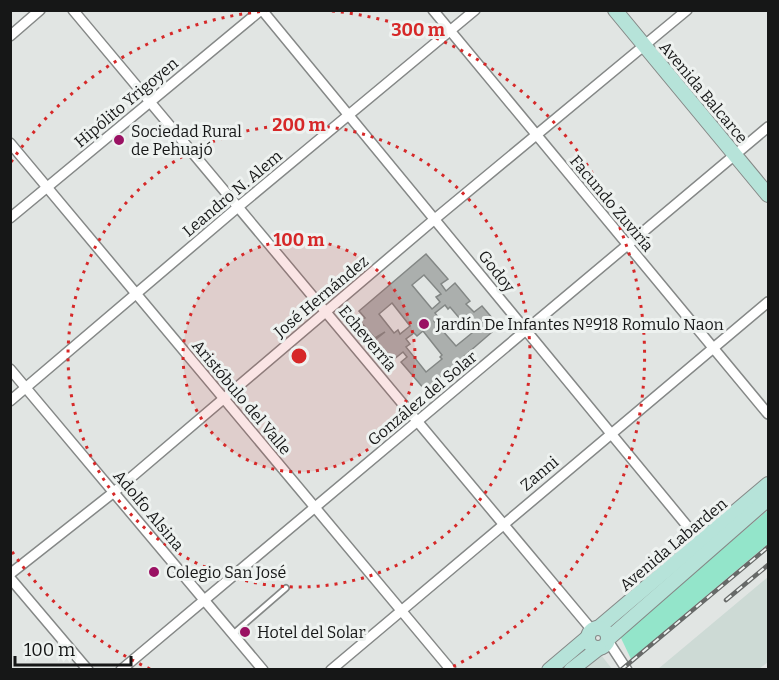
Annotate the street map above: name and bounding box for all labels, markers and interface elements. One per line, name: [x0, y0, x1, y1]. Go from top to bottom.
text: 300 m: [391, 19, 445, 41]
street label: Avenida Balcarce: [656, 38, 752, 147]
street label: Hipólito Yrigoyen: [71, 54, 182, 151]
text: 200 m: [272, 114, 326, 136]
place label: Sociedad Rural de Pehuajó: [131, 122, 242, 159]
marker: Sociedad Rural de Pehuajó: [112, 133, 126, 147]
street label: Leandro N. Alem: [179, 146, 286, 240]
street label: Facundo Zuviría: [566, 151, 658, 255]
text: 100 m: [273, 229, 325, 251]
street label: Godoy: [474, 247, 519, 296]
street label: José Hernández: [270, 251, 372, 342]
street label: Echeverría: [335, 302, 401, 375]
place label: Jardín De Infantes Nº918 Romulo Naon: [435, 315, 724, 334]
marker: Jardín De Infantes Nº918 Romulo Naon: [417, 317, 431, 331]
street label: Aristóbulo del Valle: [188, 336, 295, 458]
centre of rings: [289, 346, 309, 366]
street label: González del Solar: [364, 347, 481, 450]
street label: Zanni: [516, 452, 562, 495]
street label: Adolfo Alsina: [109, 466, 188, 555]
street label: Avenida Labarden: [616, 494, 731, 595]
place label: Colegio San José: [166, 563, 286, 582]
marker: Colegio San José: [147, 565, 161, 579]
place label: Hotel del Solar: [257, 623, 366, 642]
marker: Hotel del Solar: [238, 625, 252, 639]
scale bar: [15, 629, 130, 667]
text: 100 m: [24, 639, 75, 661]

